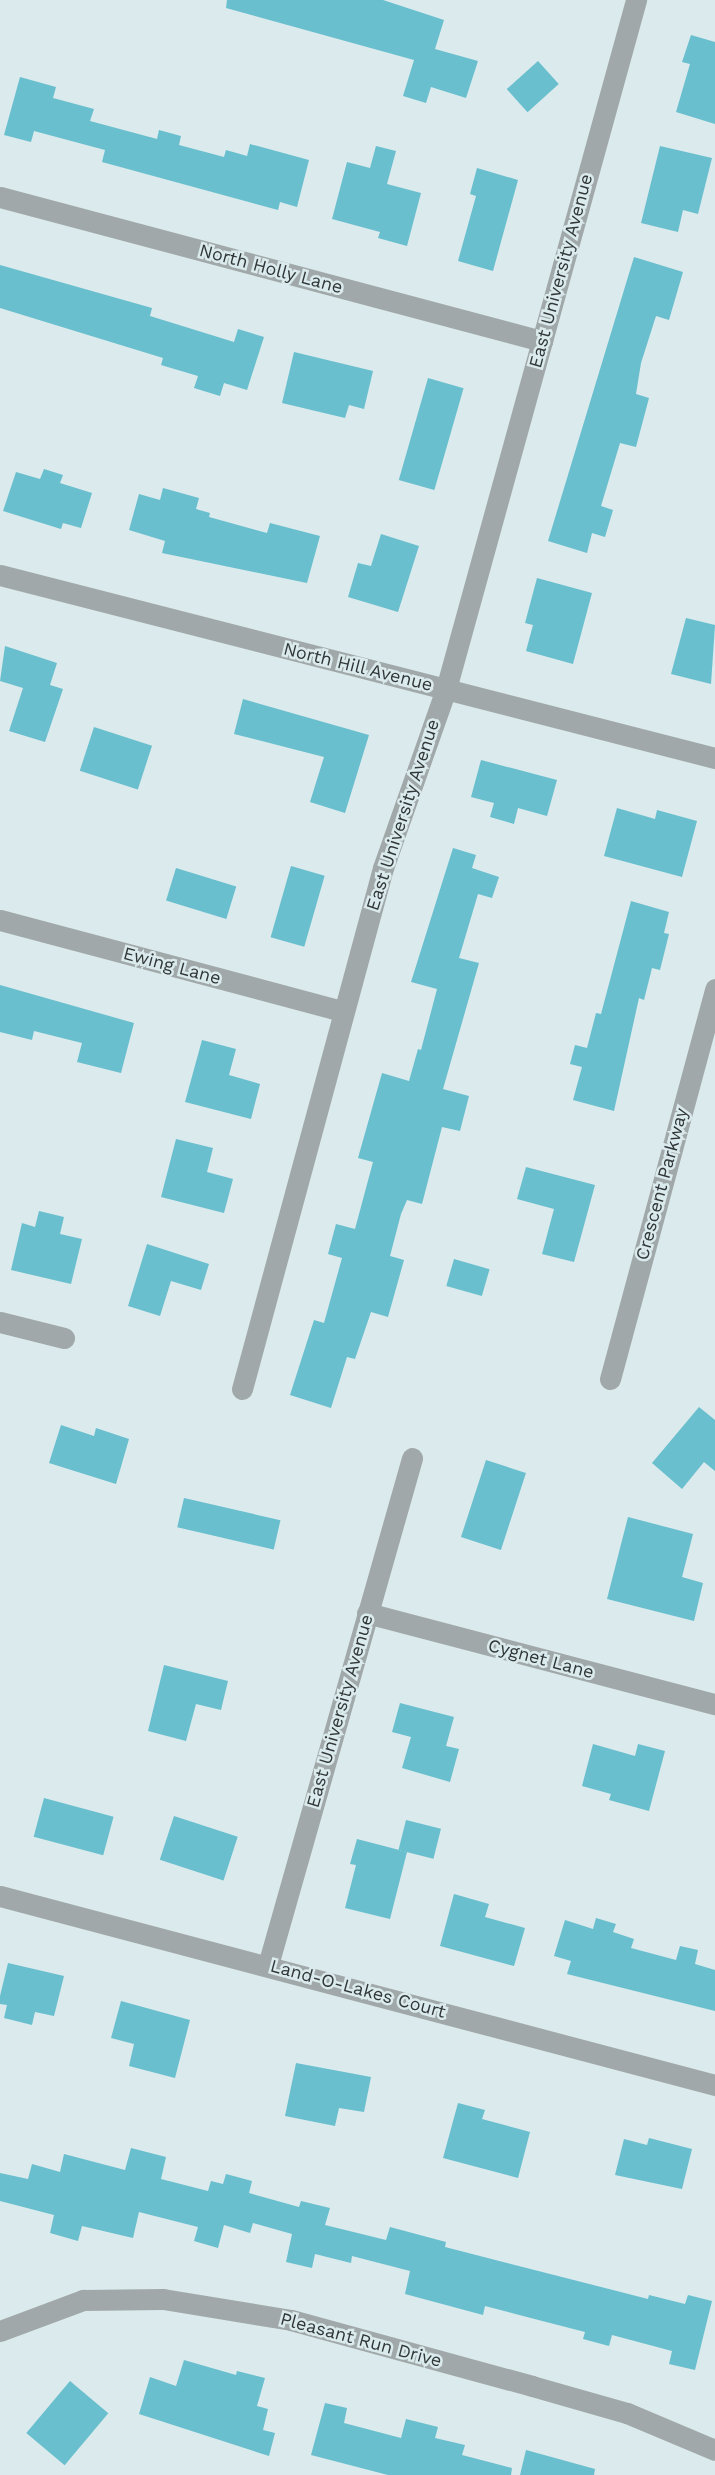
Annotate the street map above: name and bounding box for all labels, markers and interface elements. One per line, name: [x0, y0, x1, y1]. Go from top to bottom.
street label: East University Avenue: [525, 171, 597, 371]
street label: North Holly Lane: [197, 239, 345, 299]
street label: North Hill Avenue: [281, 638, 435, 696]
street label: East University Avenue: [362, 716, 444, 914]
street label: Ewing Lane: [121, 943, 223, 989]
street label: Crescent Parkway: [631, 1105, 693, 1263]
street label: East University Avenue: [302, 1611, 378, 1811]
street label: Cygnet Lane: [486, 1635, 596, 1683]
street label: Land-O-Lakes Court: [268, 1955, 448, 2023]
street label: Pleasant Run Drive: [278, 2308, 444, 2372]

